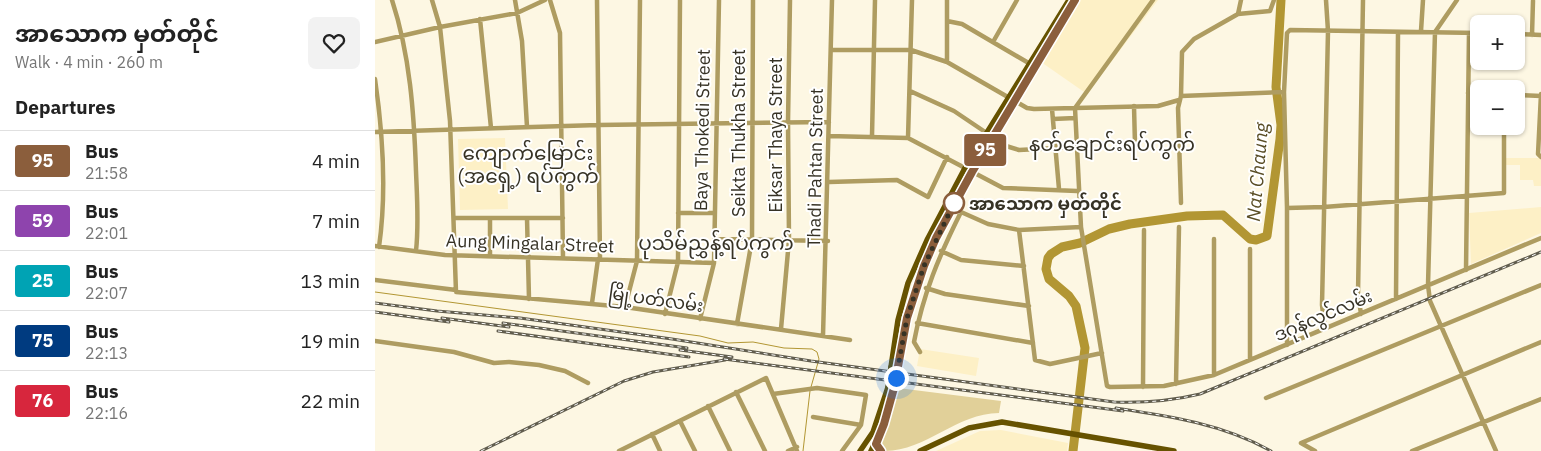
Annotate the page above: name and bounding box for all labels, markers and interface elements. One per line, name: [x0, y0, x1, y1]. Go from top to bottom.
map controls: [1470, 15, 1525, 135]
button: +: [1470, 15, 1525, 70]
text: အာသောက မှတ်တိုင်: [15, 17, 219, 49]
button: heart: [308, 17, 360, 69]
street label: Baya Thokedi Street: [689, 49, 715, 211]
street label: Seikta Thukha Street: [727, 49, 750, 217]
text: Walk · 4 min · 260 m: [15, 52, 163, 72]
street label: Eiksar Thaya Street: [764, 57, 787, 213]
button: −: [1470, 80, 1525, 135]
street label: Thadi Pahtan Street: [802, 88, 828, 248]
text: Departures: [15, 95, 115, 119]
water label: Nat Chaung: [1241, 120, 1273, 222]
district label: နတ်ချောင်းရပ်ကွက်: [1029, 130, 1195, 160]
line badge: 95: [963, 134, 1007, 166]
text: 95: [974, 138, 996, 161]
text: Bus: [85, 139, 119, 163]
district label: ကျောက်မြောင်း (အရှေ့) ရပ်ကွက်: [457, 139, 599, 193]
text: 95: [32, 149, 53, 172]
text: 4 min: [312, 149, 360, 173]
text: 21:58: [85, 163, 128, 183]
marker: အာသောက မှတ်တိုင်: [943, 192, 965, 214]
place label: အာသောက မှတ်တိုင်: [969, 192, 1122, 218]
text: Bus: [85, 199, 119, 223]
text: 59: [32, 209, 53, 232]
text: 7 min: [312, 209, 360, 233]
text: 22:01: [85, 223, 128, 243]
street label: Aung Mingalar Street: [445, 229, 615, 257]
district label: ပုသိမ်ညွှန့်ရပ်ကွက်: [638, 229, 794, 260]
text: Bus: [85, 259, 119, 283]
text: 25: [32, 269, 53, 292]
text: 13 min: [301, 269, 360, 293]
street label: မြို့ပတ်လမ်း: [606, 279, 705, 321]
text: 22:07: [85, 283, 128, 303]
street label: ဒဂုန်လွင်လမ်း: [1270, 283, 1377, 350]
text: Bus: [85, 319, 119, 343]
text: 75: [32, 329, 53, 352]
text: 19 min: [301, 329, 360, 353]
text: 22:13: [85, 343, 128, 363]
your location: [884, 366, 909, 391]
text: Bus: [85, 379, 119, 403]
text: 76: [32, 389, 53, 412]
text: 22 min: [301, 389, 360, 413]
text: 22:16: [85, 403, 128, 423]

